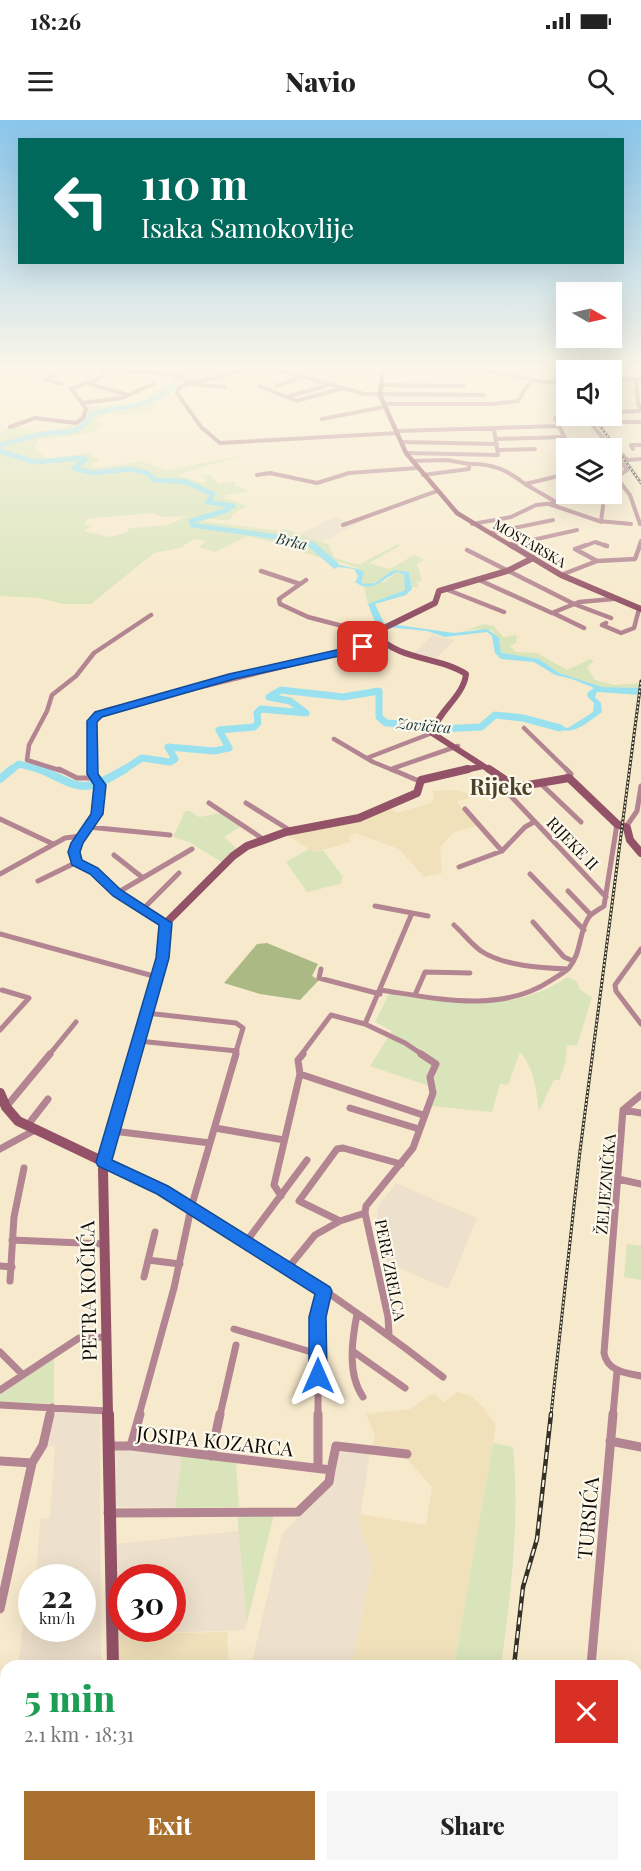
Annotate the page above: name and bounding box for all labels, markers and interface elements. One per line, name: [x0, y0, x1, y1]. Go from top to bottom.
text: 18:26: [30, 6, 81, 36]
text: Navio: [285, 63, 356, 99]
icon: menu: [24, 65, 57, 98]
icon: search: [584, 65, 617, 98]
text: 110 m: [141, 155, 248, 211]
icon: left: [42, 162, 120, 240]
text: Isaka Samokovlije: [141, 209, 354, 245]
north arrow: [556, 282, 622, 348]
map controls: [556, 282, 622, 504]
button: sound: [556, 360, 622, 426]
button: layers: [556, 438, 622, 504]
street label: MOSTARSKA: [490, 514, 570, 572]
water label: Brka: [273, 527, 310, 554]
pin: [337, 621, 388, 672]
icon: arrive: [346, 630, 379, 663]
water label: Zovičica: [395, 713, 452, 737]
district label: Rijeke: [469, 771, 533, 801]
street label: RIJEKE II: [543, 812, 603, 874]
street label: ŽELJEZNIČKA: [590, 1132, 620, 1235]
street label: PERE ZRELCA: [371, 1217, 411, 1324]
street label: PETRA KOČIĆA: [72, 1220, 102, 1361]
position arrow: [286, 1344, 350, 1408]
street label: JOSIPA KOZARCA: [134, 1418, 295, 1462]
street label: TURSIĆA: [570, 1475, 604, 1560]
speed limit sign: 30: [108, 1564, 186, 1642]
text: 22: [41, 1576, 73, 1616]
text: km/h: [39, 1608, 75, 1628]
text: 5 min: [24, 1673, 115, 1721]
button: close: [555, 1680, 618, 1743]
text: 2.1 km · 18:31: [24, 1720, 134, 1747]
button: Exit: [24, 1791, 315, 1860]
button: Share: [327, 1791, 618, 1860]

